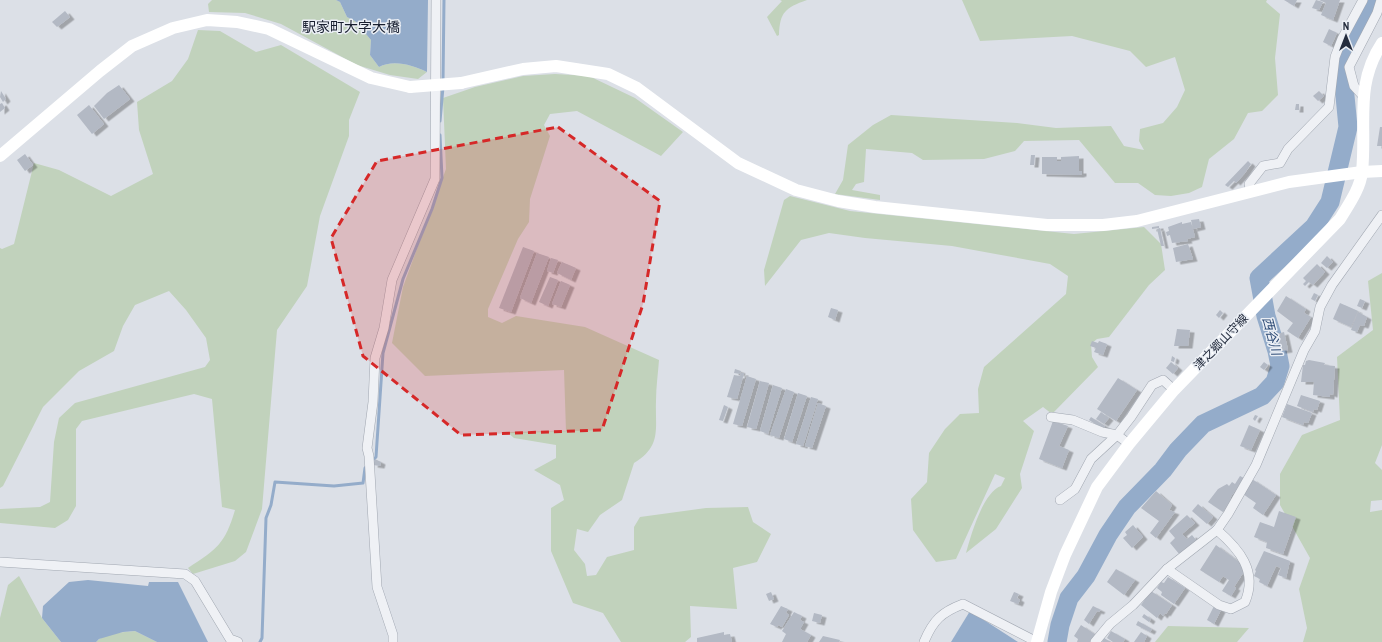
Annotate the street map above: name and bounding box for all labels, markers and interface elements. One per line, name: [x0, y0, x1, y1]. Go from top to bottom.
north arrow: [1326, 16, 1366, 56]
district label: 駅家町大字大橋: [302, 18, 400, 36]
text: N: [1343, 19, 1349, 33]
street label: 津之郷山守線: [1190, 311, 1252, 373]
water label: 西谷川: [1259, 315, 1286, 359]

